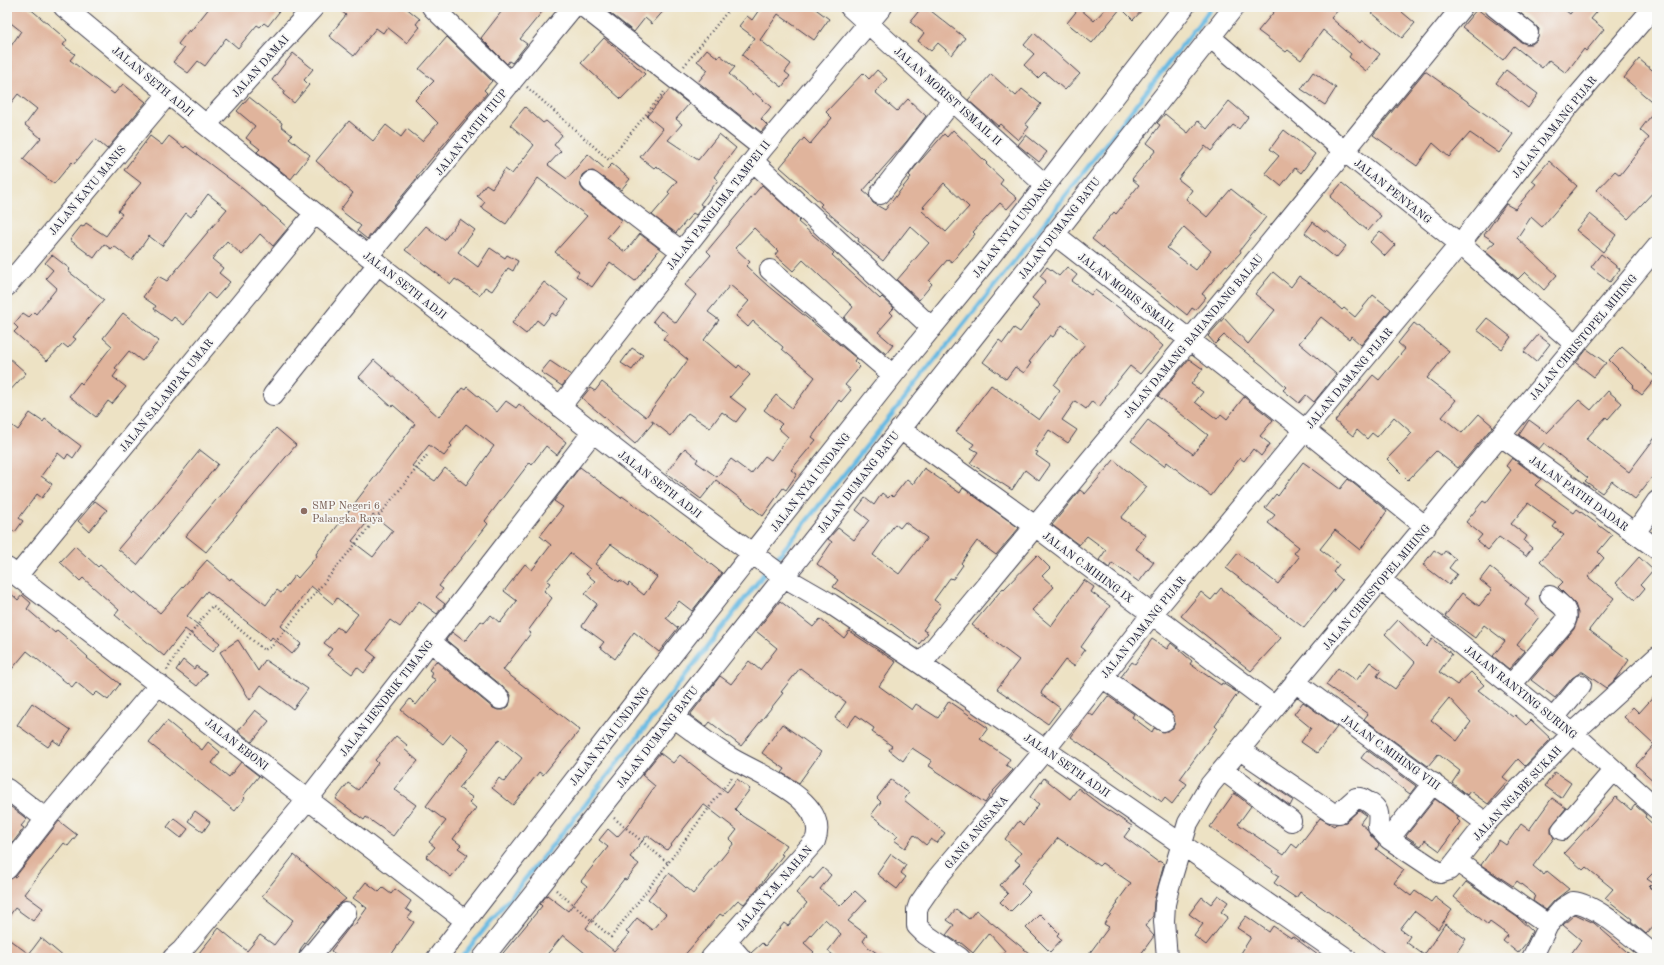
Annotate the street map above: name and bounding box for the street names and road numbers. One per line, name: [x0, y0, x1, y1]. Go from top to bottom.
street label: JALAN DAMAI: [231, 34, 292, 100]
street label: JALAN SETH ADJI: [109, 45, 195, 119]
street label: JALAN MORIST ISMAIL II: [891, 46, 1003, 148]
street label: JALAN DAMANG PIJAR: [1511, 75, 1600, 181]
street label: JALAN PATIH TIUP: [434, 88, 510, 178]
street label: JALAN PANGLIMA TAMPEI II: [665, 139, 773, 273]
street label: JALAN KAYU MANIS: [48, 144, 129, 238]
street label: JALAN PENYANG: [1351, 158, 1433, 227]
street label: JALAN DUMANG BATU: [1017, 176, 1103, 282]
street label: JALAN NYAI UNDANG: [971, 178, 1055, 280]
street label: JALAN SETH ADJI: [360, 250, 448, 322]
street label: JALAN MORIS ISMAIL: [1075, 252, 1177, 335]
street label: JALAN DAMANG BAHANDANG BALAU: [1122, 253, 1266, 421]
street label: JALAN CHRISTOPEL MIHING: [1528, 273, 1640, 403]
street label: JALAN DAMANG PIJAR: [1305, 326, 1395, 431]
street label: JALAN SALAMPAK UMAR: [118, 337, 216, 454]
street label: JALAN DUMANG BATU: [816, 430, 902, 536]
street label: JALAN NYAI UNDANG: [769, 432, 853, 534]
street label: JALAN SETH ADJI: [615, 449, 703, 521]
street label: JALAN PATIH DADAR: [1527, 455, 1630, 534]
street label: JALAN CHRISTOPEL MIHING: [1321, 523, 1433, 653]
street label: JALAN C.MIHING IX: [1040, 531, 1134, 606]
street label: JALAN DAMANG PIJAR: [1100, 575, 1189, 681]
street label: JALAN HENDRIK TIMANG: [338, 639, 436, 759]
street label: JALAN RANYING SURING: [1462, 644, 1578, 742]
street label: JALAN DUMANG BATU: [615, 685, 701, 791]
street label: JALAN NYAI UNDANG: [568, 686, 652, 788]
street label: JALAN C.MIHING VIII: [1339, 714, 1441, 793]
street label: JALAN EBONI: [202, 717, 270, 773]
street label: JALAN SETH ADJI: [1021, 732, 1111, 800]
street label: JALAN NGABE SUKAH: [1472, 745, 1565, 843]
street label: GANG ANGSANA: [943, 794, 1011, 872]
street label: JALAN Y.M. NAHAN: [735, 844, 815, 934]

